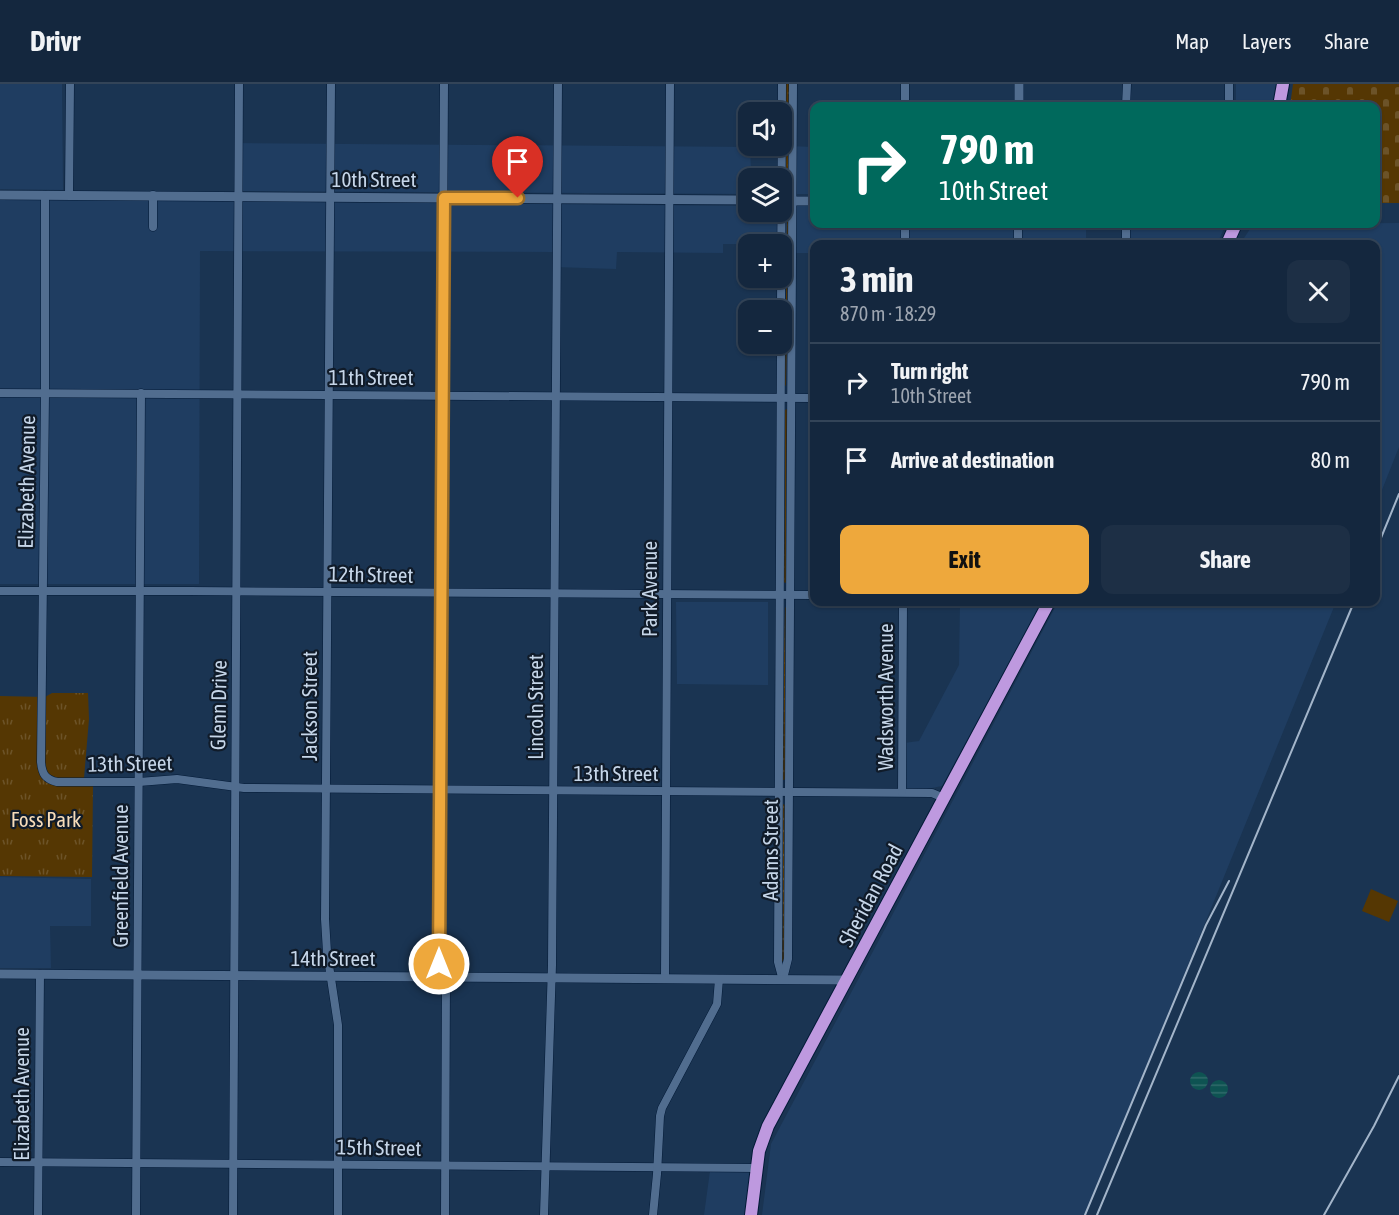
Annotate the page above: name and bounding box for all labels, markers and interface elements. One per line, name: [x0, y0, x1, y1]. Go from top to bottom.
text: Drivr: [30, 25, 80, 57]
text: Map: [1175, 29, 1209, 53]
text: Layers: [1242, 29, 1292, 53]
text: Share: [1325, 29, 1369, 53]
map controls: [738, 102, 792, 354]
button: sound: [738, 102, 792, 156]
text: 790 m: [939, 125, 1034, 173]
icon: right: [840, 126, 918, 204]
pin: [492, 136, 543, 198]
icon: arrive: [501, 145, 534, 178]
street label: 10th Street: [332, 167, 416, 191]
button: layers: [738, 168, 792, 222]
text: 10th Street: [939, 175, 1048, 206]
button: +: [738, 234, 792, 288]
text: 3 min: [840, 258, 914, 300]
button: close: [1287, 260, 1350, 323]
button: −: [738, 300, 792, 354]
text: 870 m · 18:29: [840, 302, 936, 325]
text: Turn right: [891, 358, 968, 384]
street label: 11th Street: [329, 365, 413, 389]
icon: right: [840, 366, 873, 399]
text: 790 m: [1300, 369, 1350, 395]
text: 10th Street: [891, 384, 972, 407]
street label: Elizabeth Avenue: [13, 415, 39, 549]
icon: arrive: [840, 444, 873, 477]
text: Arrive at destination: [891, 447, 1054, 473]
text: 80 m: [1310, 447, 1350, 473]
button: Exit: [840, 525, 1089, 594]
button: Share: [1101, 525, 1350, 594]
street label: Park Avenue: [637, 541, 661, 637]
street label: 12th Street: [328, 561, 414, 587]
street label: Wadsworth Avenue: [873, 623, 897, 771]
street label: Jackson Street: [297, 651, 321, 761]
street label: Lincoln Street: [523, 654, 547, 760]
street label: Glenn Drive: [205, 660, 231, 750]
street label: 13th Street: [87, 750, 173, 776]
street label: 13th Street: [574, 761, 658, 785]
street label: Adams Street: [758, 799, 782, 901]
street label: Greenfield Avenue: [108, 805, 132, 947]
park label: Foss Park: [11, 807, 81, 831]
street label: Sheridan Road: [833, 840, 907, 950]
position arrow: [407, 932, 471, 996]
street label: 14th Street: [291, 946, 375, 970]
street label: Elizabeth Avenue: [9, 1027, 33, 1161]
street label: 15th Street: [336, 1134, 422, 1160]

